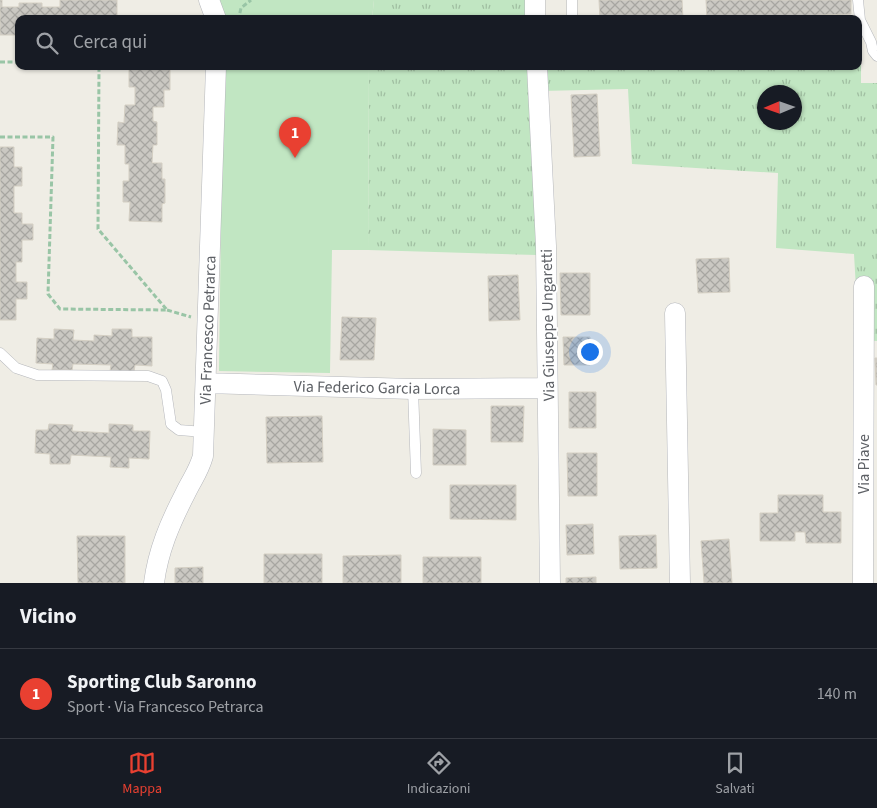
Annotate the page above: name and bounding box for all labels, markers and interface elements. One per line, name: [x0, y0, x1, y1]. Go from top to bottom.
search box: [15, 15, 862, 70]
icon: search: [33, 29, 61, 57]
text: Cerca qui: [73, 29, 147, 56]
north arrow: [757, 85, 802, 130]
pin: 1: [279, 117, 311, 158]
street label: Via Giuseppe Ungaretti: [536, 249, 560, 401]
street label: Via Francesco Petrarca: [194, 255, 222, 405]
your location: [577, 339, 603, 365]
street label: Via Federico Garcia Lorca: [293, 376, 461, 400]
street label: Via Piave: [853, 434, 875, 494]
text: Vicino: [20, 601, 77, 631]
text: Sporting Club Saronno: [67, 669, 257, 696]
text: 1: [32, 683, 40, 705]
text: 140 m: [817, 683, 857, 705]
text: Sport · Via Francesco Petrarca: [67, 696, 264, 718]
tab: Mappa: [122, 749, 162, 799]
tab: Indicazioni: [407, 749, 471, 799]
tab: Salvati: [715, 749, 755, 799]

